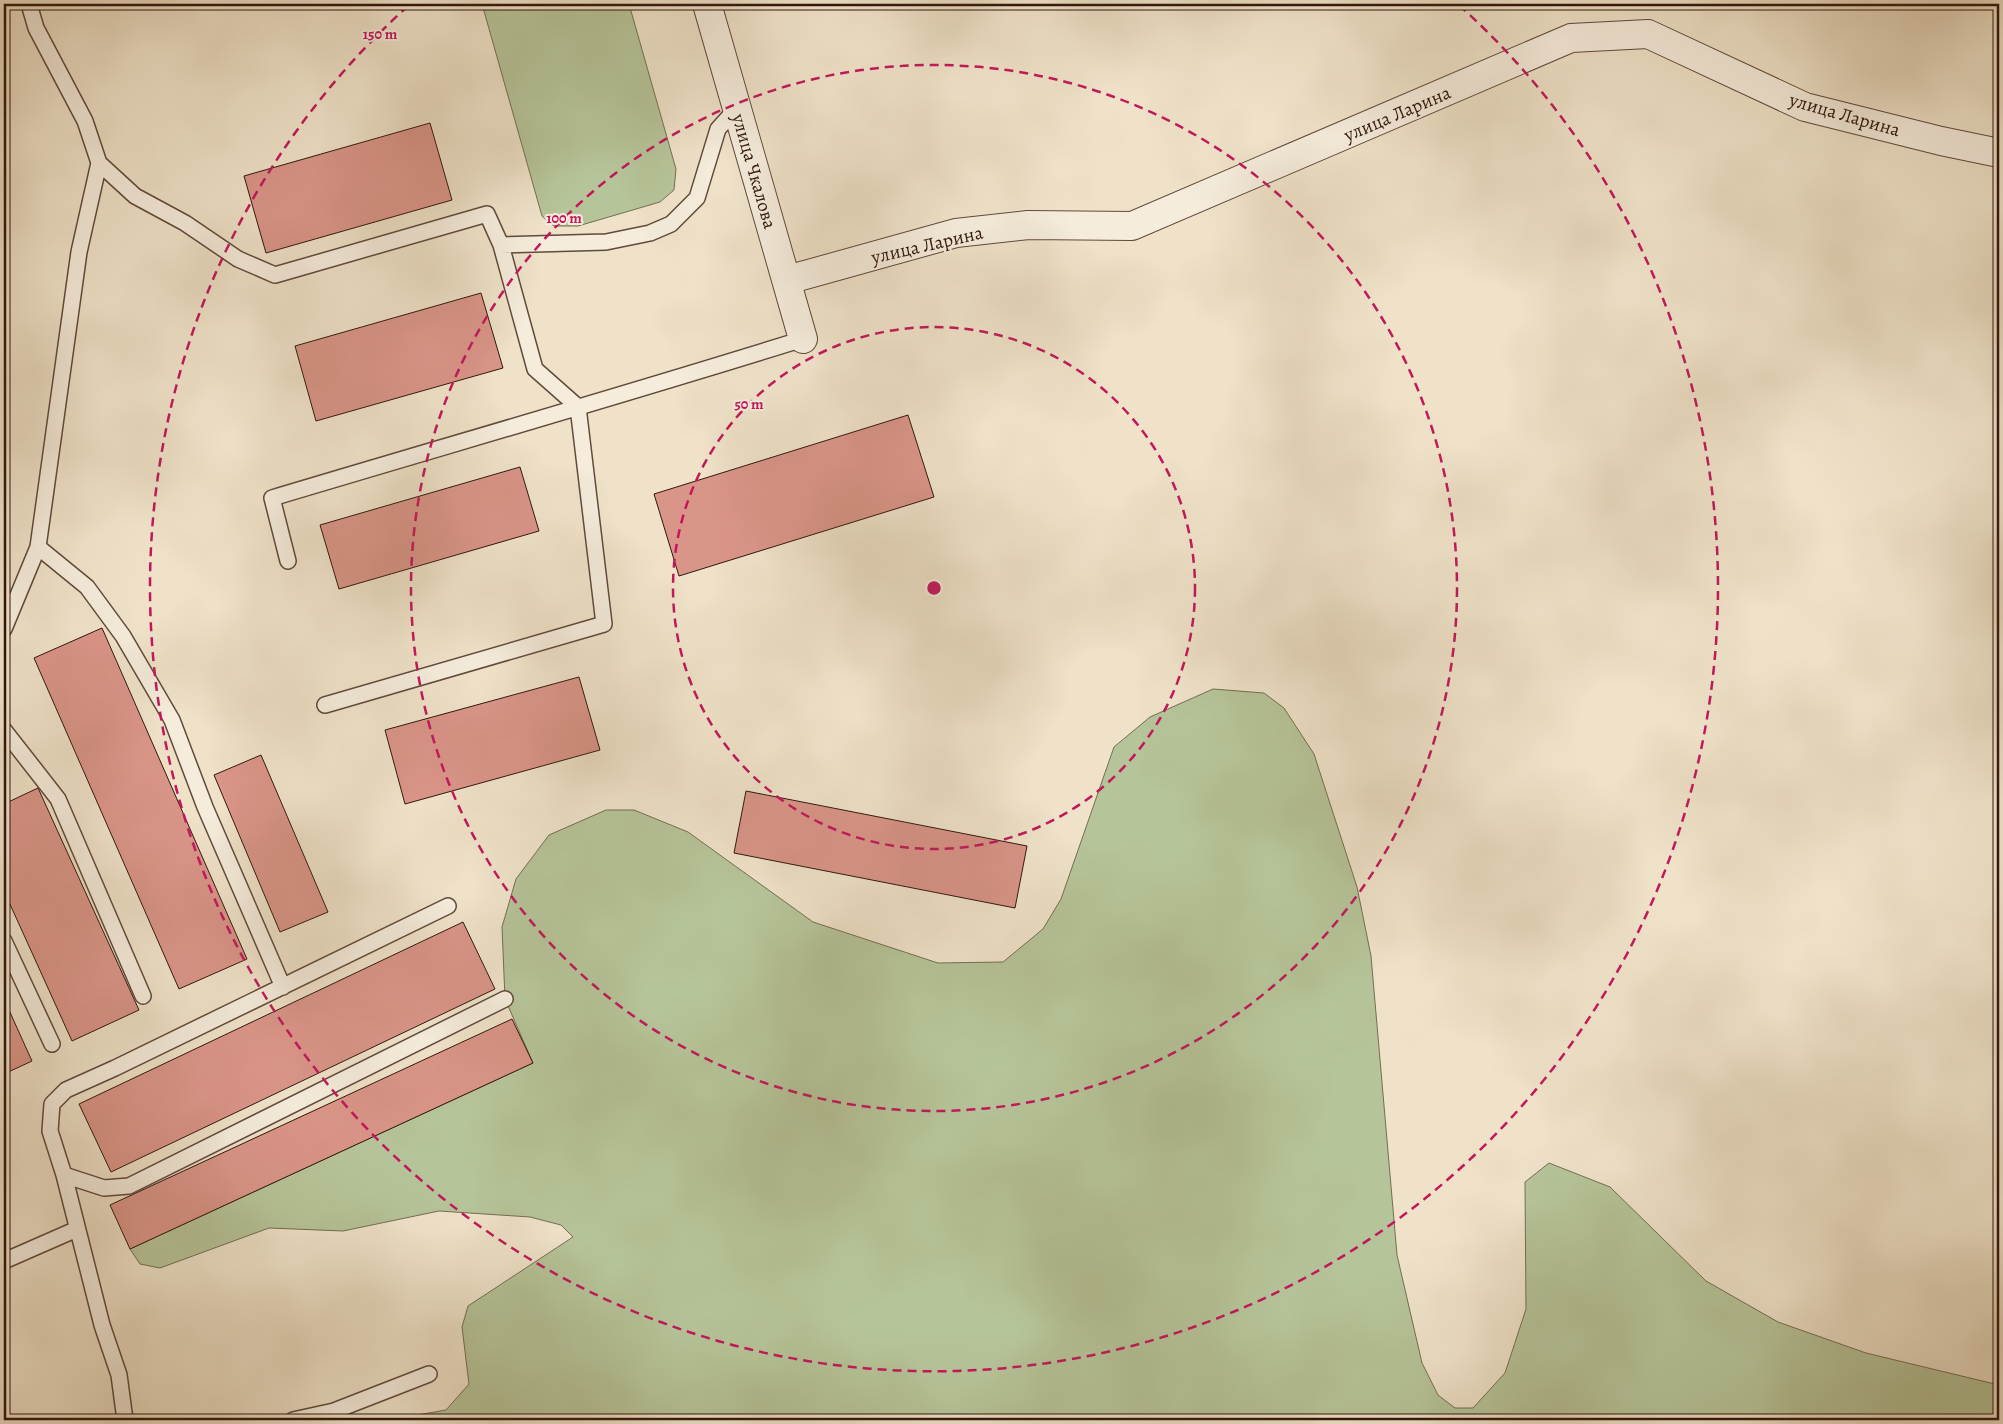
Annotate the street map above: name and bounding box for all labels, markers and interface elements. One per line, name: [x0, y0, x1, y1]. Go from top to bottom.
text: 150 m: [363, 24, 398, 44]
street label: улица Ларина: [1339, 80, 1455, 149]
street label: улица Ларина: [1785, 86, 1903, 143]
street label: улица Чкалова: [725, 110, 783, 232]
text: 100 m: [546, 208, 582, 228]
street label: улица Ларина: [868, 219, 986, 271]
text: 50 m: [734, 394, 764, 414]
centre of rings: [925, 579, 943, 597]

